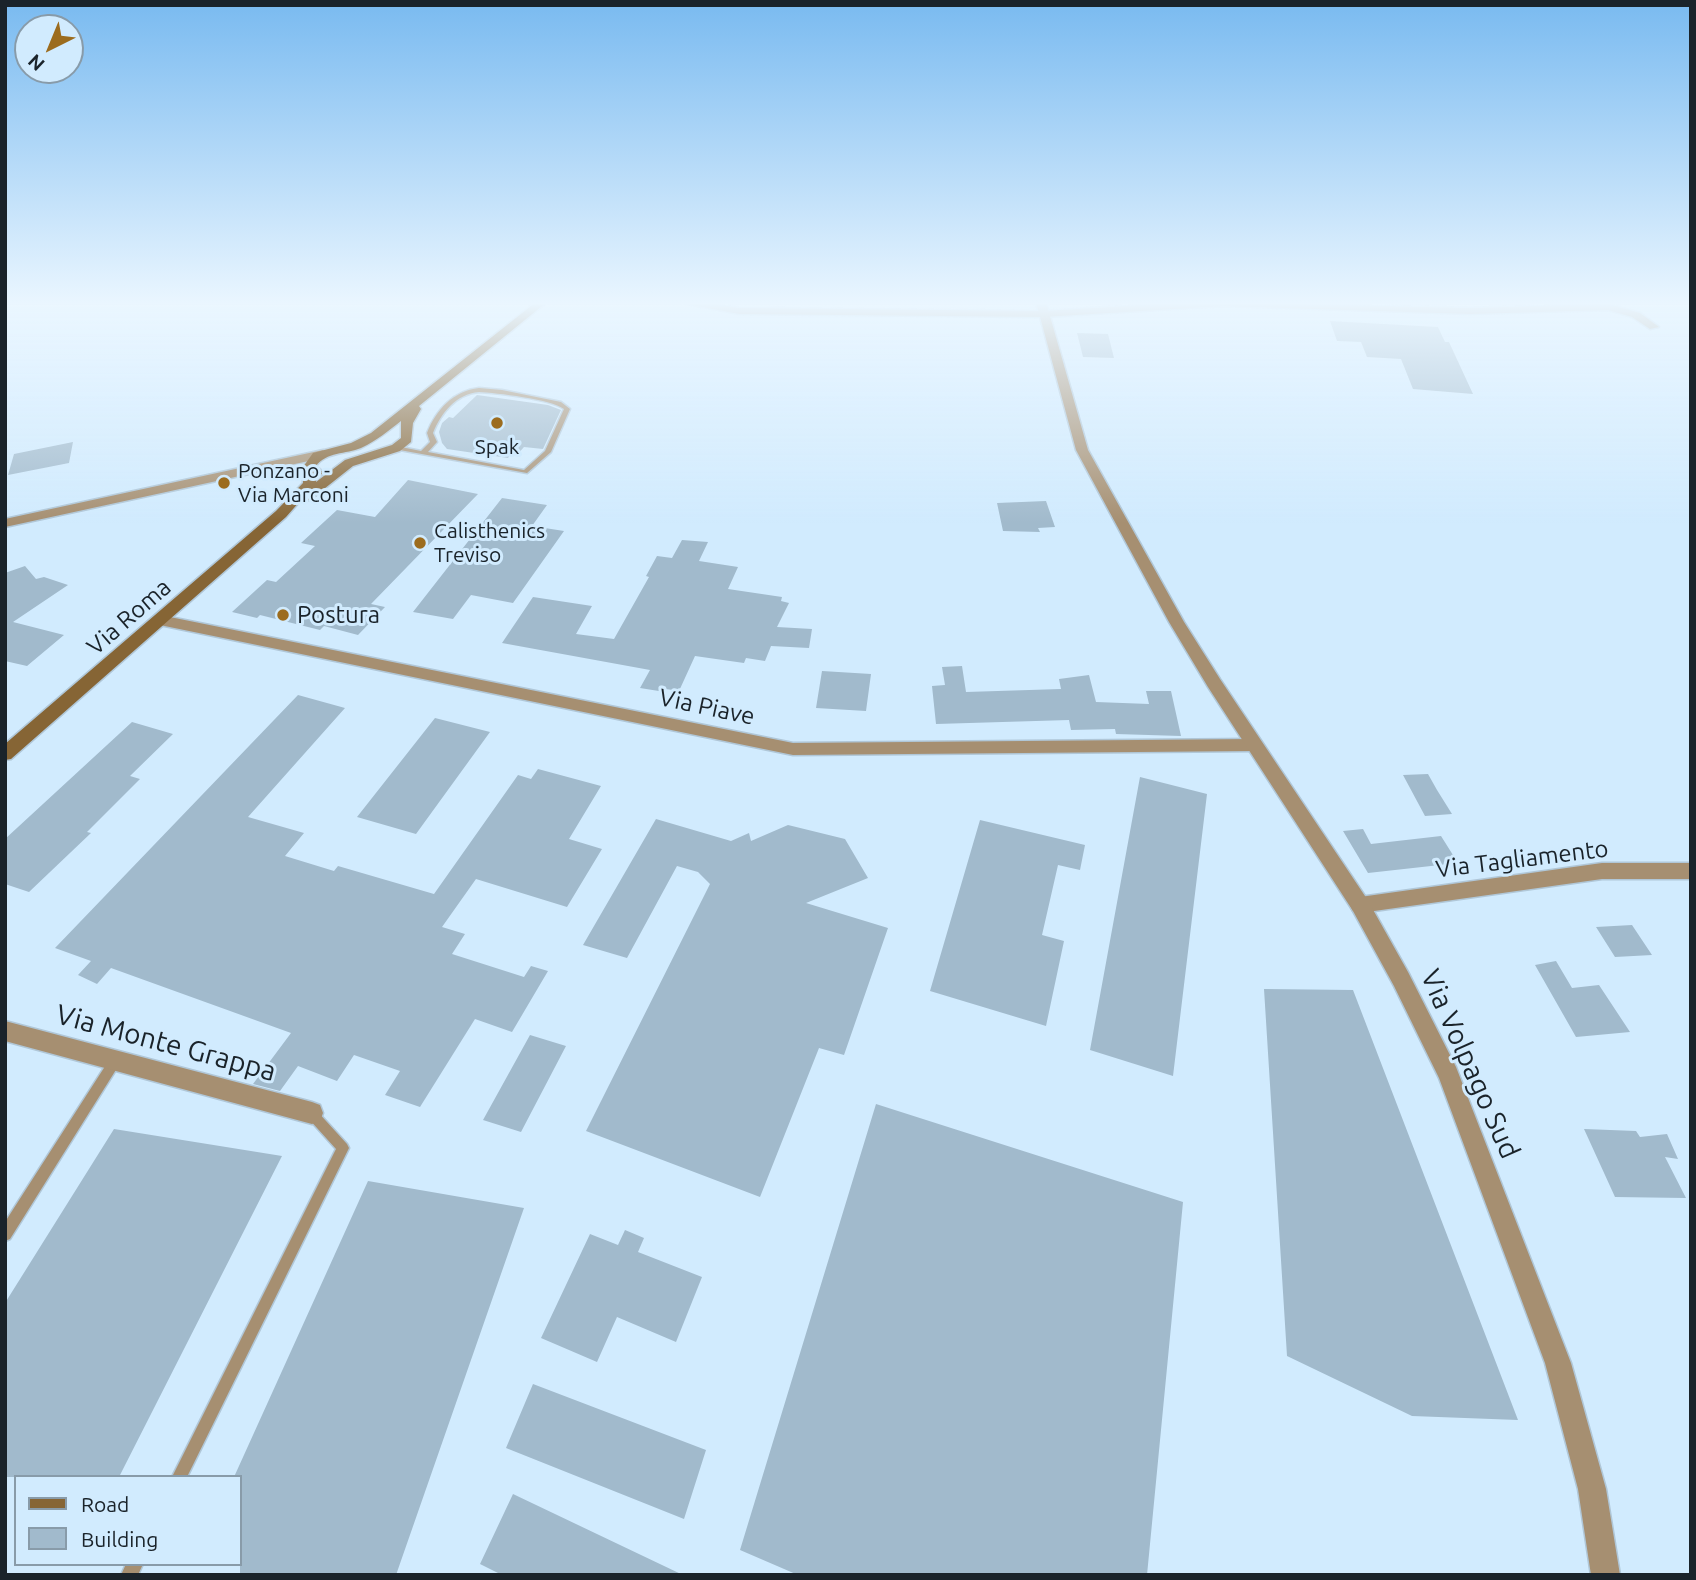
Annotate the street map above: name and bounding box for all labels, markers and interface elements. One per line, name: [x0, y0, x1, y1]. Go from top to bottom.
north arrow: [14, 14, 84, 84]
text: N: [23, 50, 49, 76]
marker: Spak: [489, 415, 505, 431]
place label: Spak: [475, 434, 519, 460]
place label: Ponzano - Via Marconi: [238, 458, 349, 508]
marker: Ponzano - Via Marconi: [216, 475, 232, 491]
place label: Calisthenics Treviso: [434, 518, 545, 568]
marker: Calisthenics Treviso: [412, 535, 428, 551]
street label: Via Roma: [81, 573, 177, 661]
place label: Postura: [297, 601, 380, 629]
marker: Postura: [275, 607, 291, 623]
street label: Via Piave: [657, 683, 757, 731]
street label: Via Tagliamento: [1434, 834, 1610, 884]
street label: Via Volpago Sud: [1413, 964, 1527, 1164]
street label: Via Monte Grappa: [52, 997, 280, 1089]
legend: [14, 1475, 242, 1566]
text: Road: [81, 1492, 129, 1516]
text: Building: [81, 1527, 158, 1551]

